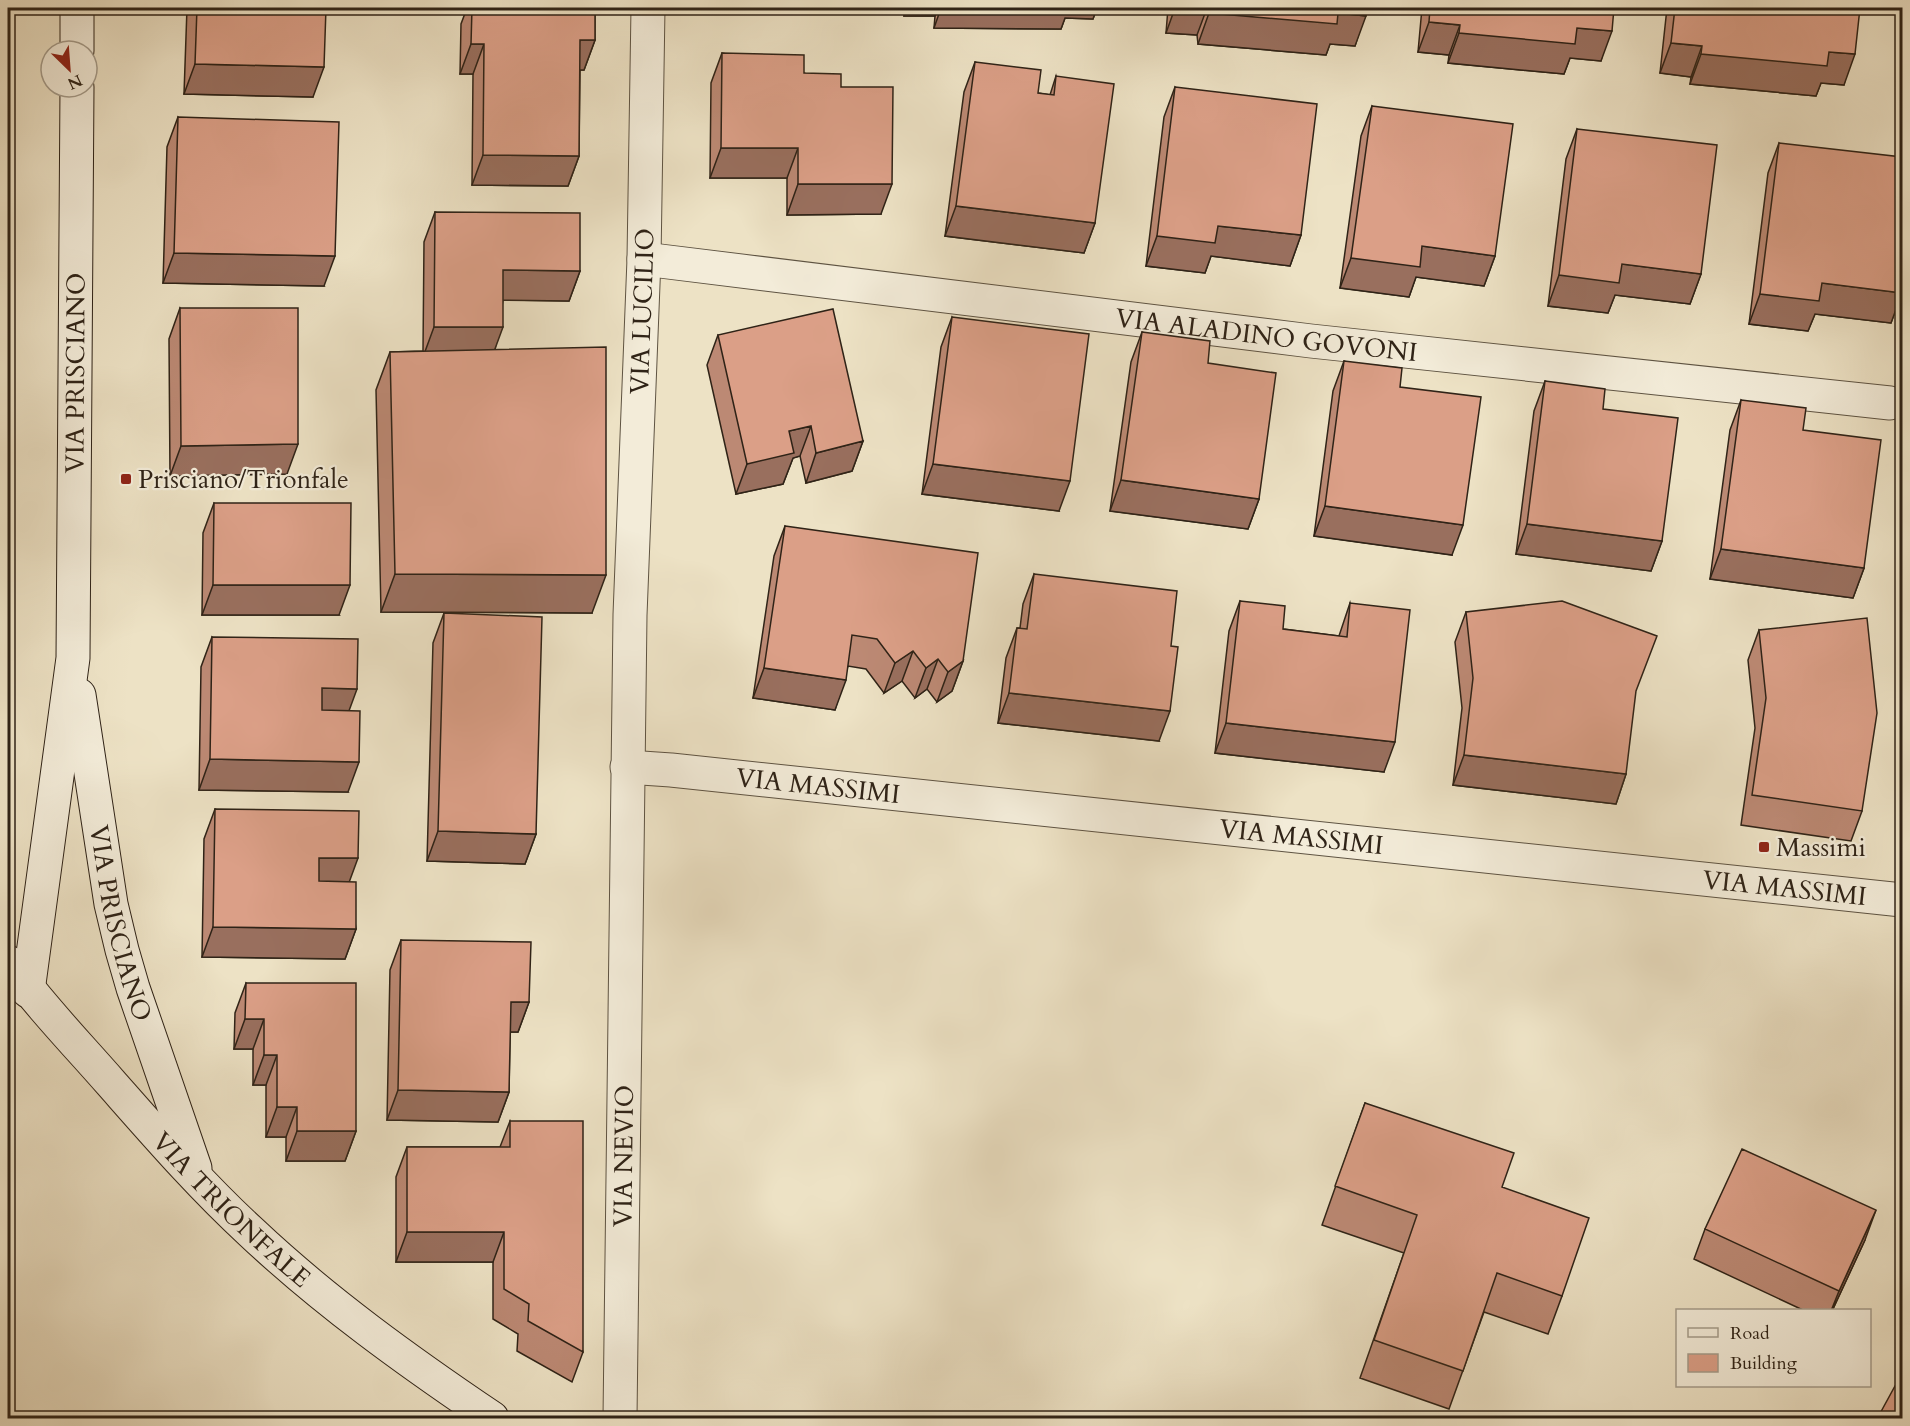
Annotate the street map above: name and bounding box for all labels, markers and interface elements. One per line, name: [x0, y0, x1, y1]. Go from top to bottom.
north arrow: [39, 39, 99, 99]
text: N: [64, 69, 86, 95]
street label: VIA LUCILIO: [622, 228, 662, 395]
street label: VIA PRISCIANO: [57, 273, 94, 474]
street label: VIA ALADINO GOVONI: [1113, 300, 1419, 370]
place label: Prisciano/Trionfale: [138, 462, 349, 497]
marker: Prisciano/Trionfale: [119, 472, 133, 486]
street label: VIA MASSIMI: [734, 760, 902, 812]
street label: VIA MASSIMI: [1218, 811, 1385, 863]
street label: VIA PRISCIANO: [81, 823, 160, 1026]
place label: Massimi: [1776, 830, 1866, 865]
marker: Massimi: [1757, 840, 1771, 854]
street label: VIA MASSIMI: [1701, 862, 1868, 914]
street label: VIA NEVIO: [605, 1085, 642, 1227]
street label: VIA TRIONFALE: [144, 1124, 318, 1296]
legend: [1676, 1309, 1871, 1387]
text: Road: [1730, 1321, 1770, 1346]
text: Building: [1730, 1351, 1798, 1376]

